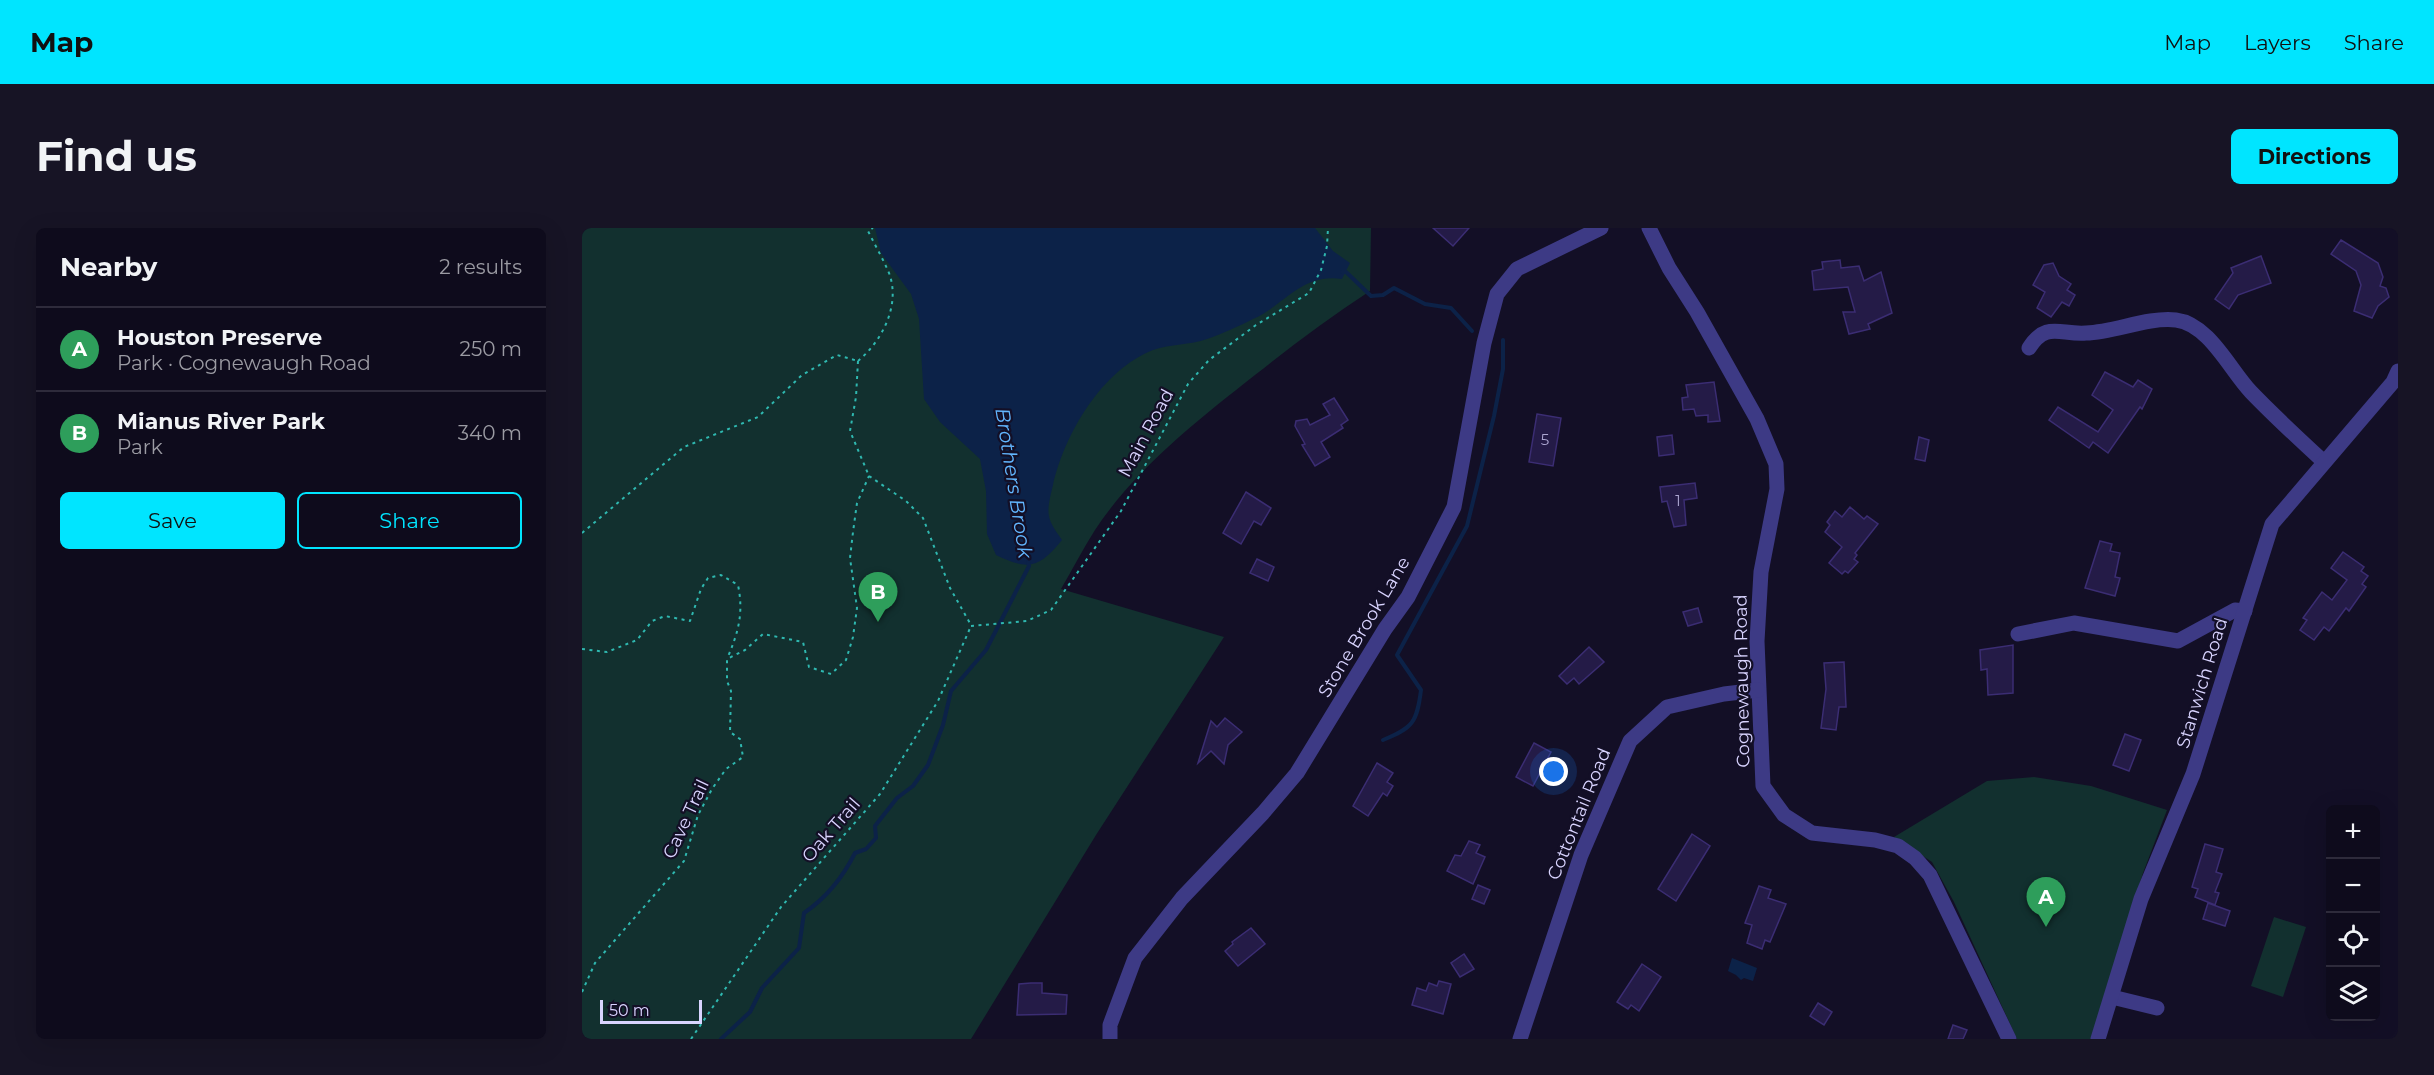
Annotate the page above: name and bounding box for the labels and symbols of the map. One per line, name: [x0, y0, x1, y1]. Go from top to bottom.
street label: Main Road: [1114, 385, 1178, 481]
water label: Brothers Brook: [990, 406, 1038, 561]
house number: 5: [1541, 430, 1549, 449]
house number: 1: [1675, 491, 1681, 510]
street label: Stone Brook Lane: [1313, 553, 1415, 701]
pin: B: [858, 572, 898, 622]
street label: Cognewaugh Road: [1729, 594, 1755, 768]
street label: Stanwich Road: [2172, 615, 2232, 751]
street label: Cottontail Road: [1543, 745, 1615, 883]
your location: [1539, 757, 1568, 786]
street label: Cave Trail: [658, 776, 714, 862]
street label: Oak Trail: [797, 793, 865, 867]
pin: A: [2026, 878, 2066, 927]
scale bar: [600, 997, 702, 1024]

